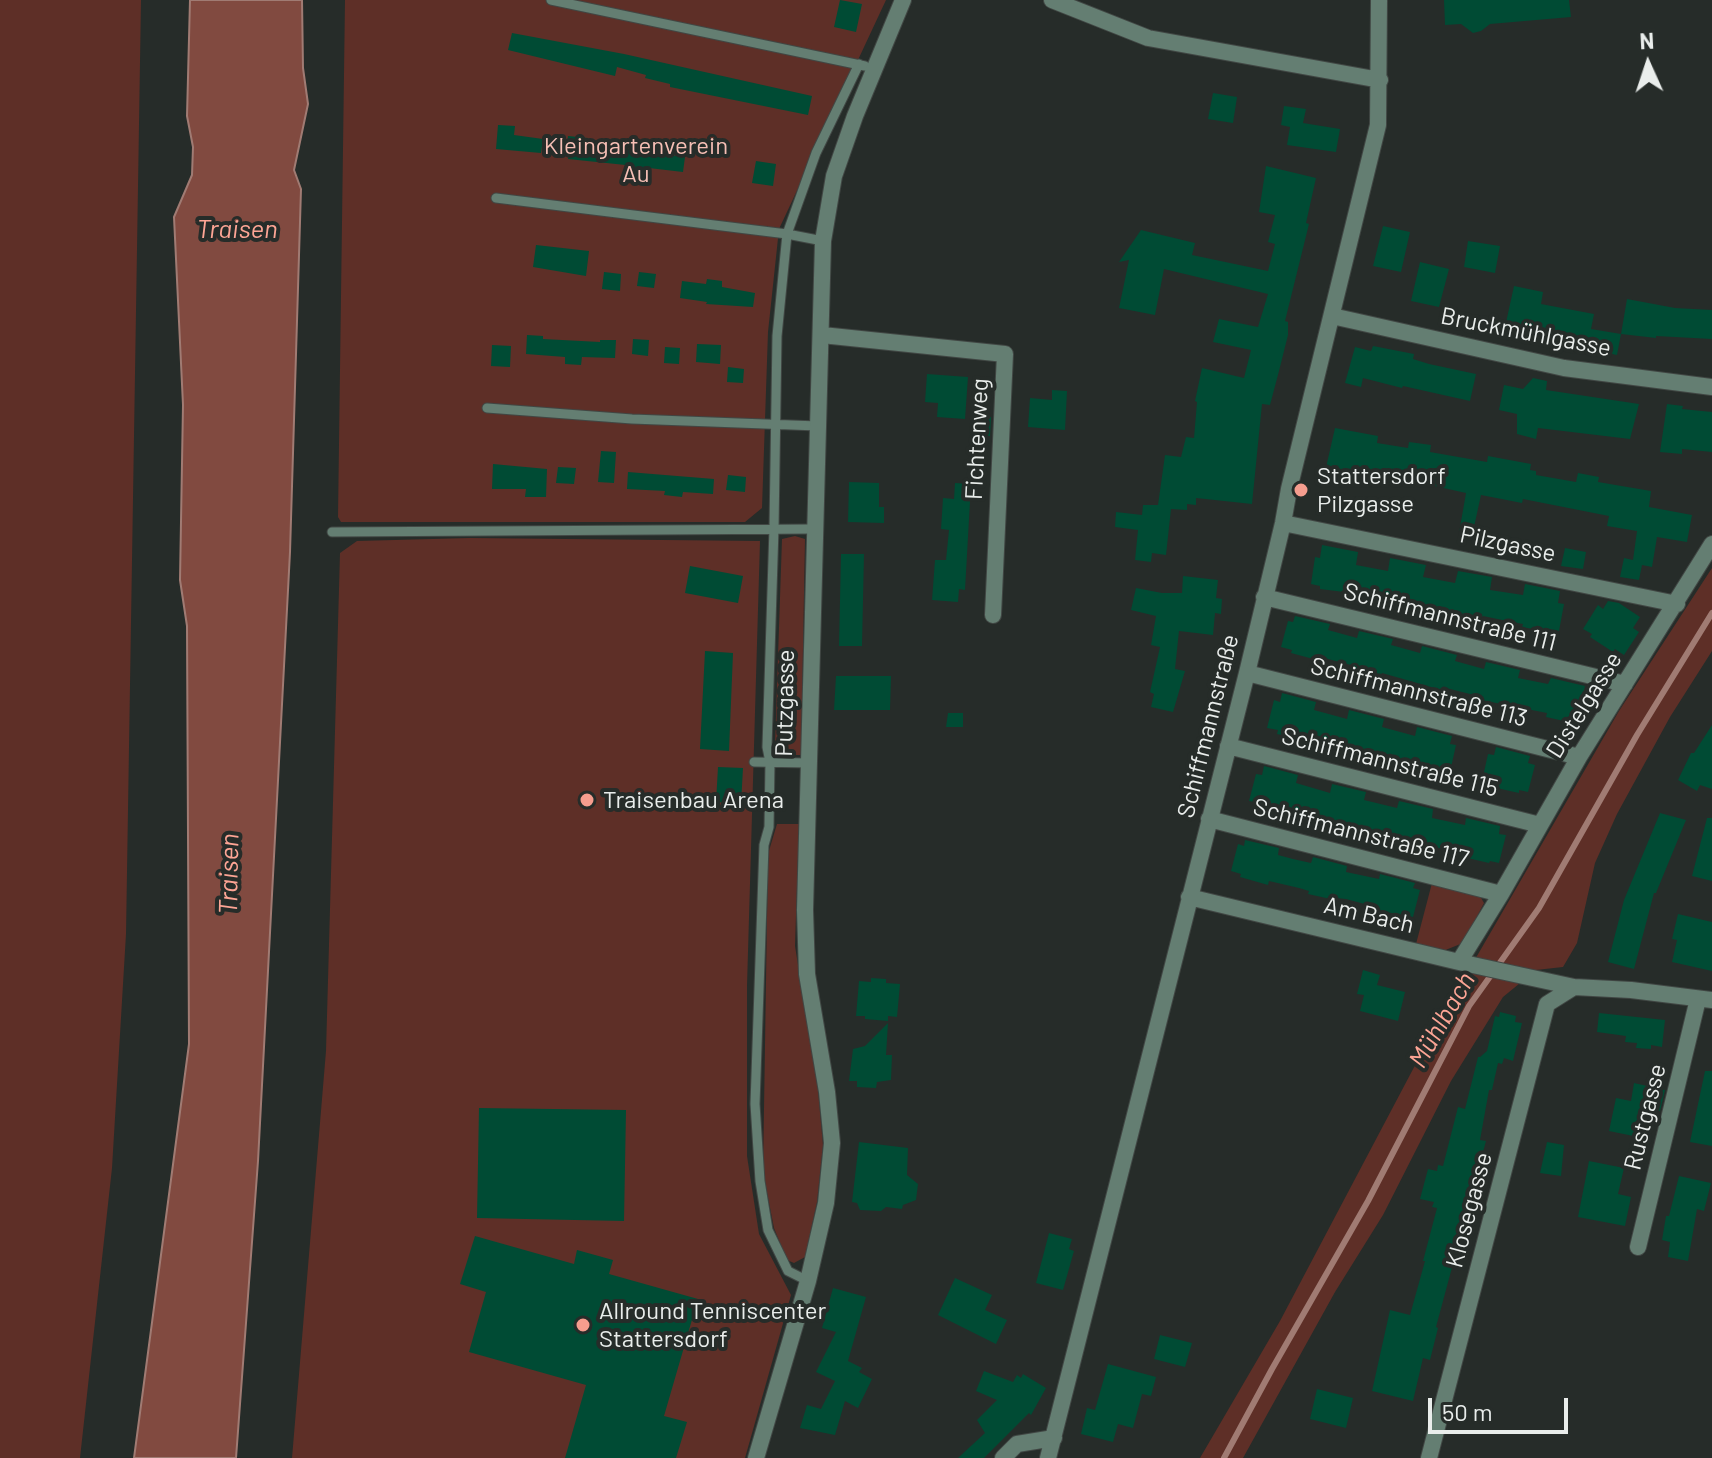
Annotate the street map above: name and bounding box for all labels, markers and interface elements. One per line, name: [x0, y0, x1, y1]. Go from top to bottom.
north arrow: [1608, 24, 1688, 104]
text: N: [1639, 27, 1655, 53]
park label: Kleingartenverein Au: [544, 132, 728, 188]
water label: Traisen: [196, 213, 278, 245]
street label: Bruckmühlgasse: [1438, 301, 1614, 363]
street label: Fichtenweg: [959, 378, 995, 500]
place label: Stattersdorf Pilzgasse: [1317, 462, 1446, 518]
marker: Stattersdorf Pilzgasse: [1292, 481, 1310, 499]
street label: Pilzgasse: [1457, 520, 1559, 568]
street label: Schiffmannstraße 111: [1341, 577, 1559, 657]
street label: Schiffmannstraße: [1171, 631, 1245, 821]
street label: Distelgasse: [1540, 647, 1628, 763]
street label: Putzgasse: [770, 649, 800, 757]
street label: Schiffmannstraße 113: [1308, 651, 1530, 733]
street label: Schiffmannstraße 115: [1279, 721, 1501, 803]
place label: Traisenbau Arena: [603, 786, 784, 814]
marker: Traisenbau Arena: [578, 791, 596, 809]
street label: Schiffmannstraße 117: [1250, 792, 1472, 874]
water label: Traisen: [213, 833, 245, 915]
street label: Am Bach: [1321, 891, 1417, 939]
water label: Mühlbach: [1402, 967, 1482, 1073]
street label: Rustgasse: [1618, 1061, 1672, 1173]
street label: Klosegasse: [1440, 1149, 1498, 1271]
place label: Allround Tenniscenter Stattersdorf: [599, 1297, 826, 1353]
marker: Allround Tenniscenter Stattersdorf: [574, 1316, 592, 1334]
scale bar: [1432, 1382, 1572, 1432]
text: 50 m: [1442, 1397, 1493, 1426]

